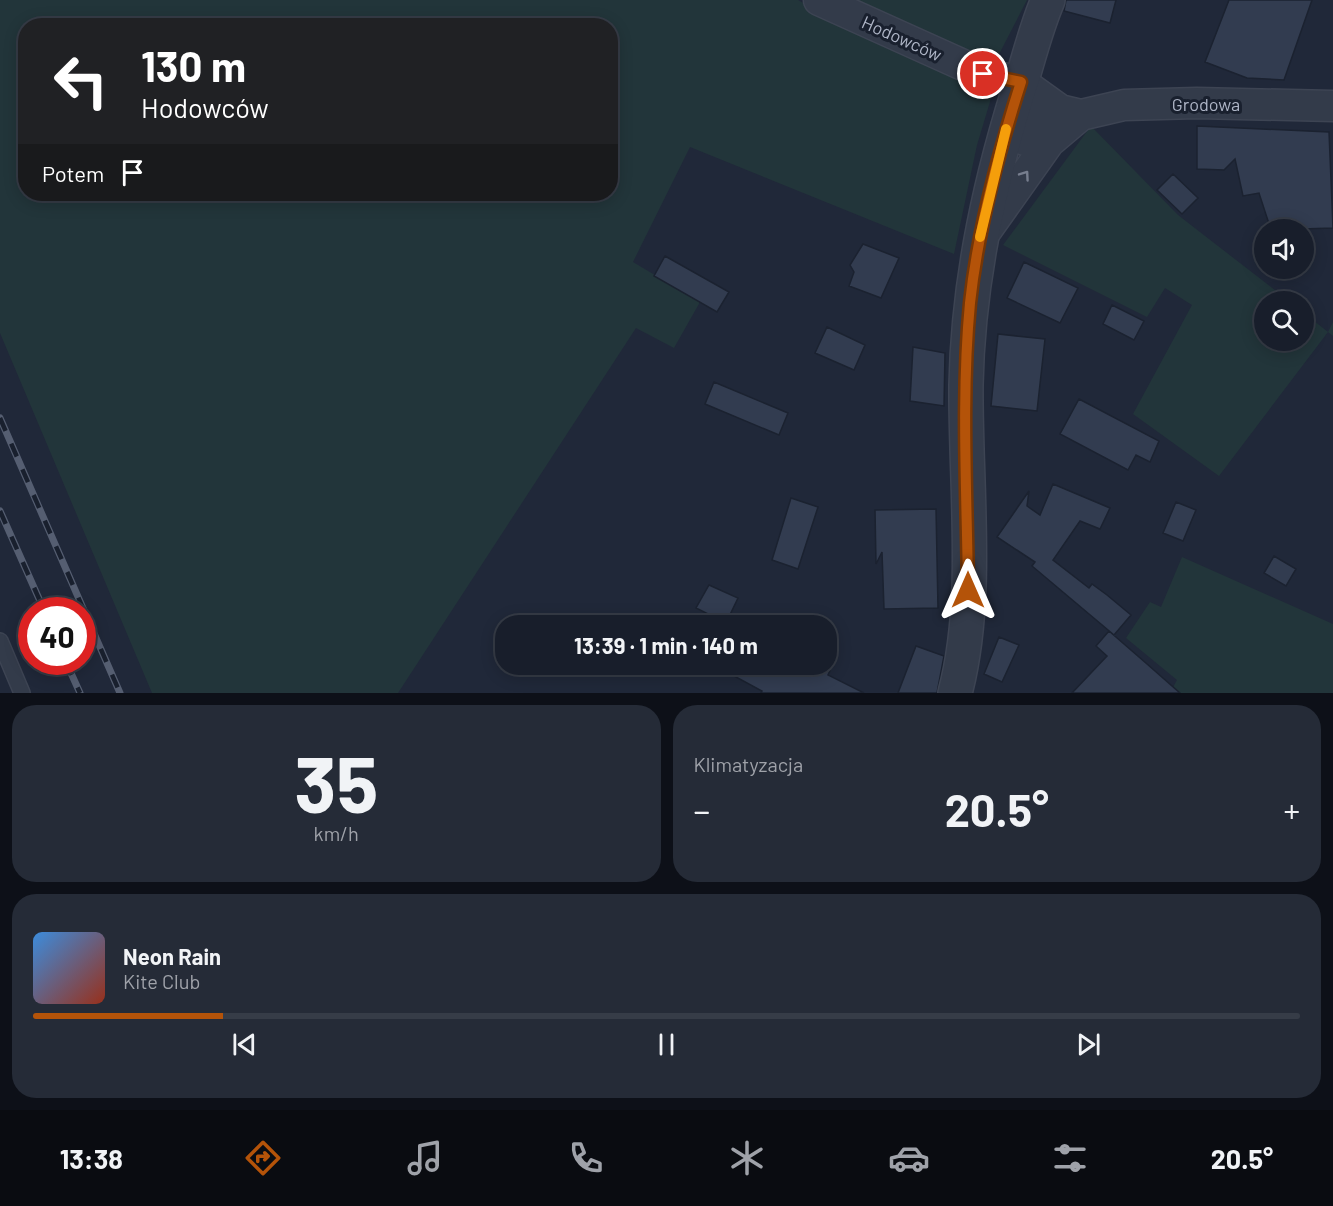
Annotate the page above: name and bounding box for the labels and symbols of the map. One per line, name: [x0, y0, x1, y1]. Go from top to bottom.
street label: Hodowców: [859, 11, 945, 65]
pin: [957, 48, 1008, 99]
street label: Grodowa: [1172, 93, 1240, 115]
one-way arrow: [1018, 170, 1029, 181]
position arrow: [936, 558, 1000, 622]
speed limit sign: 40: [18, 597, 96, 675]

